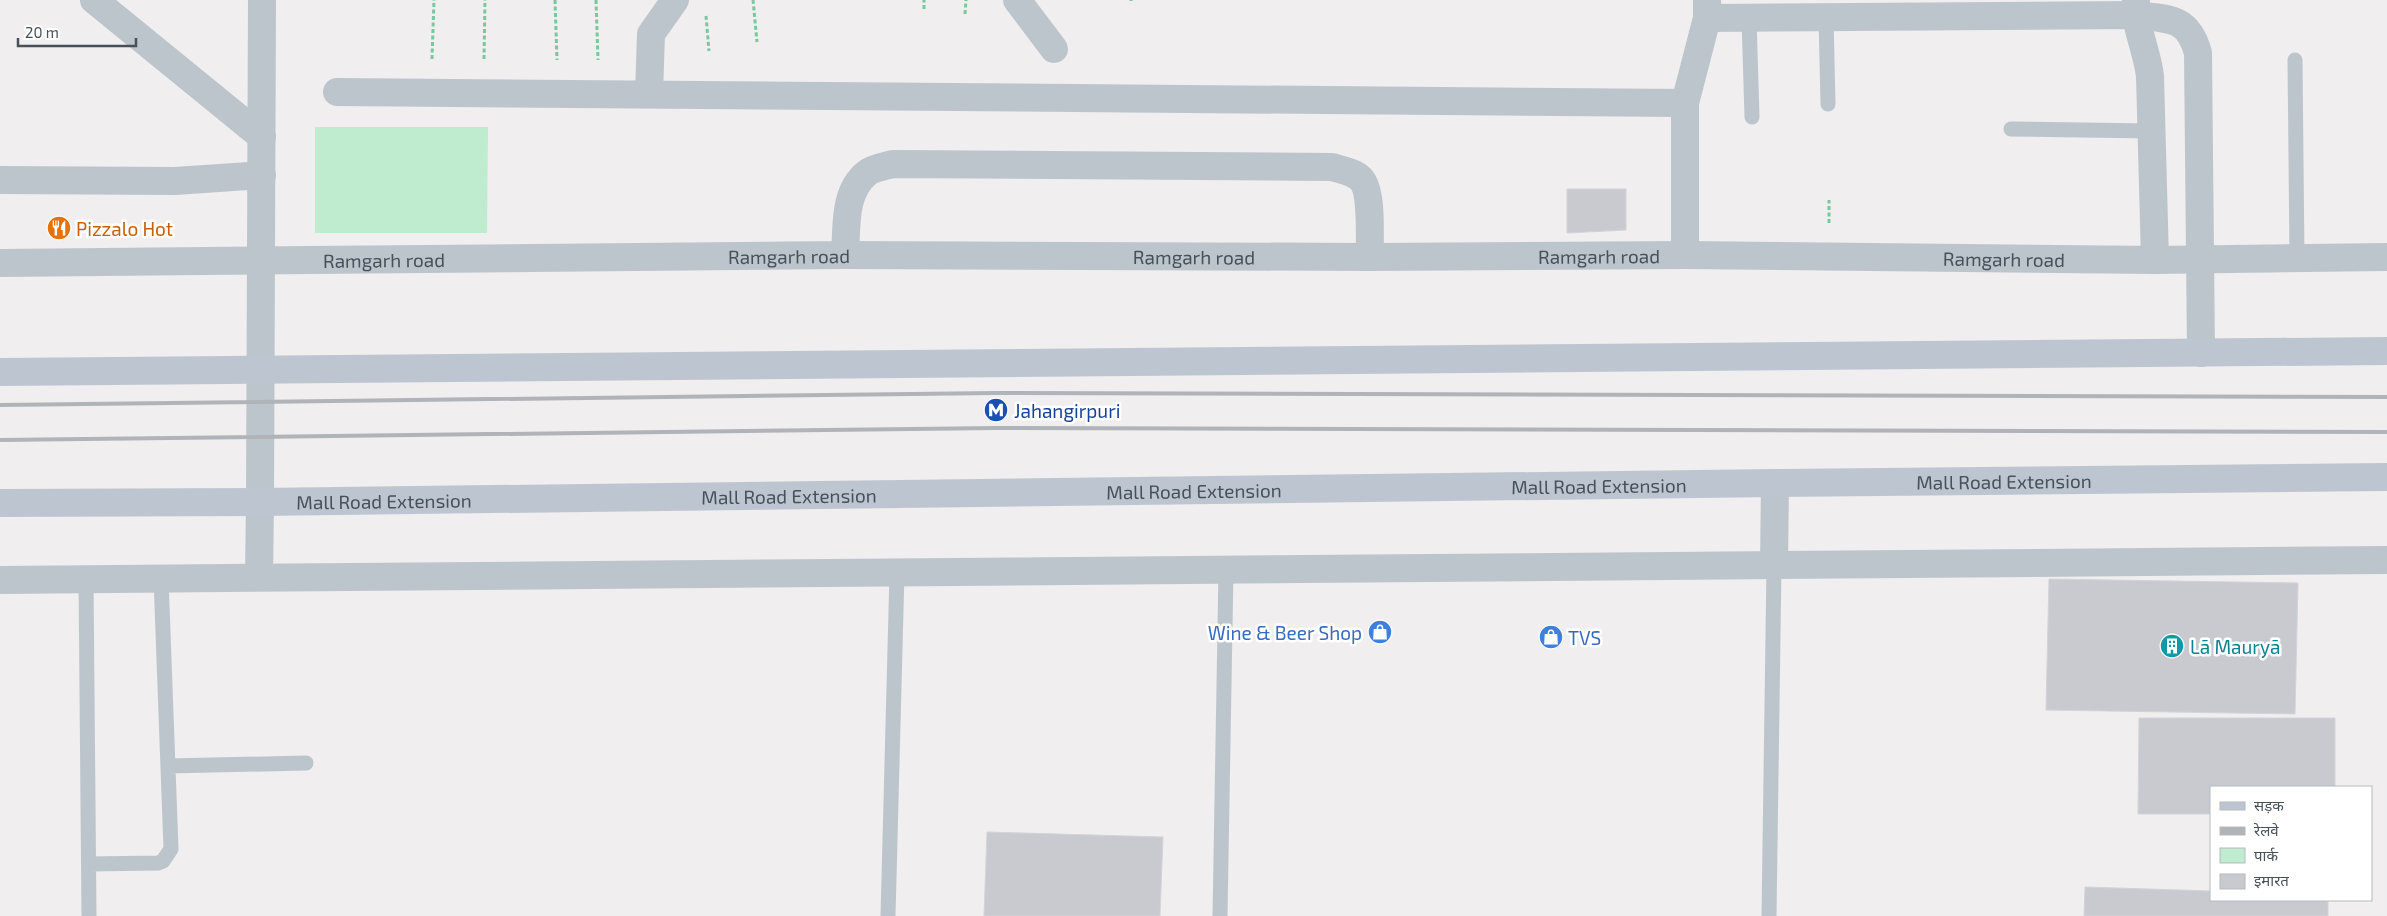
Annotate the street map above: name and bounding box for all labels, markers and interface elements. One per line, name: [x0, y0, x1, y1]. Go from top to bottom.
scale bar: [18, 15, 135, 47]
text: 20 m: [25, 23, 59, 41]
restaurant icon: Pizzalo Hot: [46, 215, 72, 241]
place label: Pizzalo Hot: [76, 217, 173, 240]
street label: Ramgarh road: [728, 243, 850, 268]
street label: Ramgarh road: [1538, 244, 1660, 267]
street label: Ramgarh road: [1133, 245, 1255, 268]
street label: Ramgarh road: [1943, 246, 2065, 271]
street label: Ramgarh road: [323, 247, 445, 271]
metro station icon: Jahangirpuri: [983, 397, 1009, 423]
place label: Jahangirpuri: [1014, 399, 1121, 422]
street label: Mall Road Extension: [1916, 468, 2092, 493]
street label: Mall Road Extension: [1511, 473, 1687, 498]
street label: Mall Road Extension: [1106, 478, 1282, 503]
street label: Mall Road Extension: [701, 483, 877, 508]
street label: Mall Road Extension: [296, 488, 472, 513]
shop icon: Wine & Beer Shop: [1367, 619, 1393, 645]
place label: Wine & Beer Shop: [1208, 621, 1362, 644]
shop icon: TVS: [1538, 624, 1564, 650]
place label: TVS: [1568, 626, 1601, 649]
building icon: Lā Mauryā: [2159, 633, 2185, 659]
place label: Lā Mauryā: [2190, 635, 2280, 658]
legend: [2210, 786, 2372, 901]
text: सड़क: [2254, 796, 2284, 814]
text: रेलवे: [2253, 821, 2279, 839]
text: पार्क: [2254, 846, 2278, 864]
text: इमारत: [2254, 871, 2289, 889]

